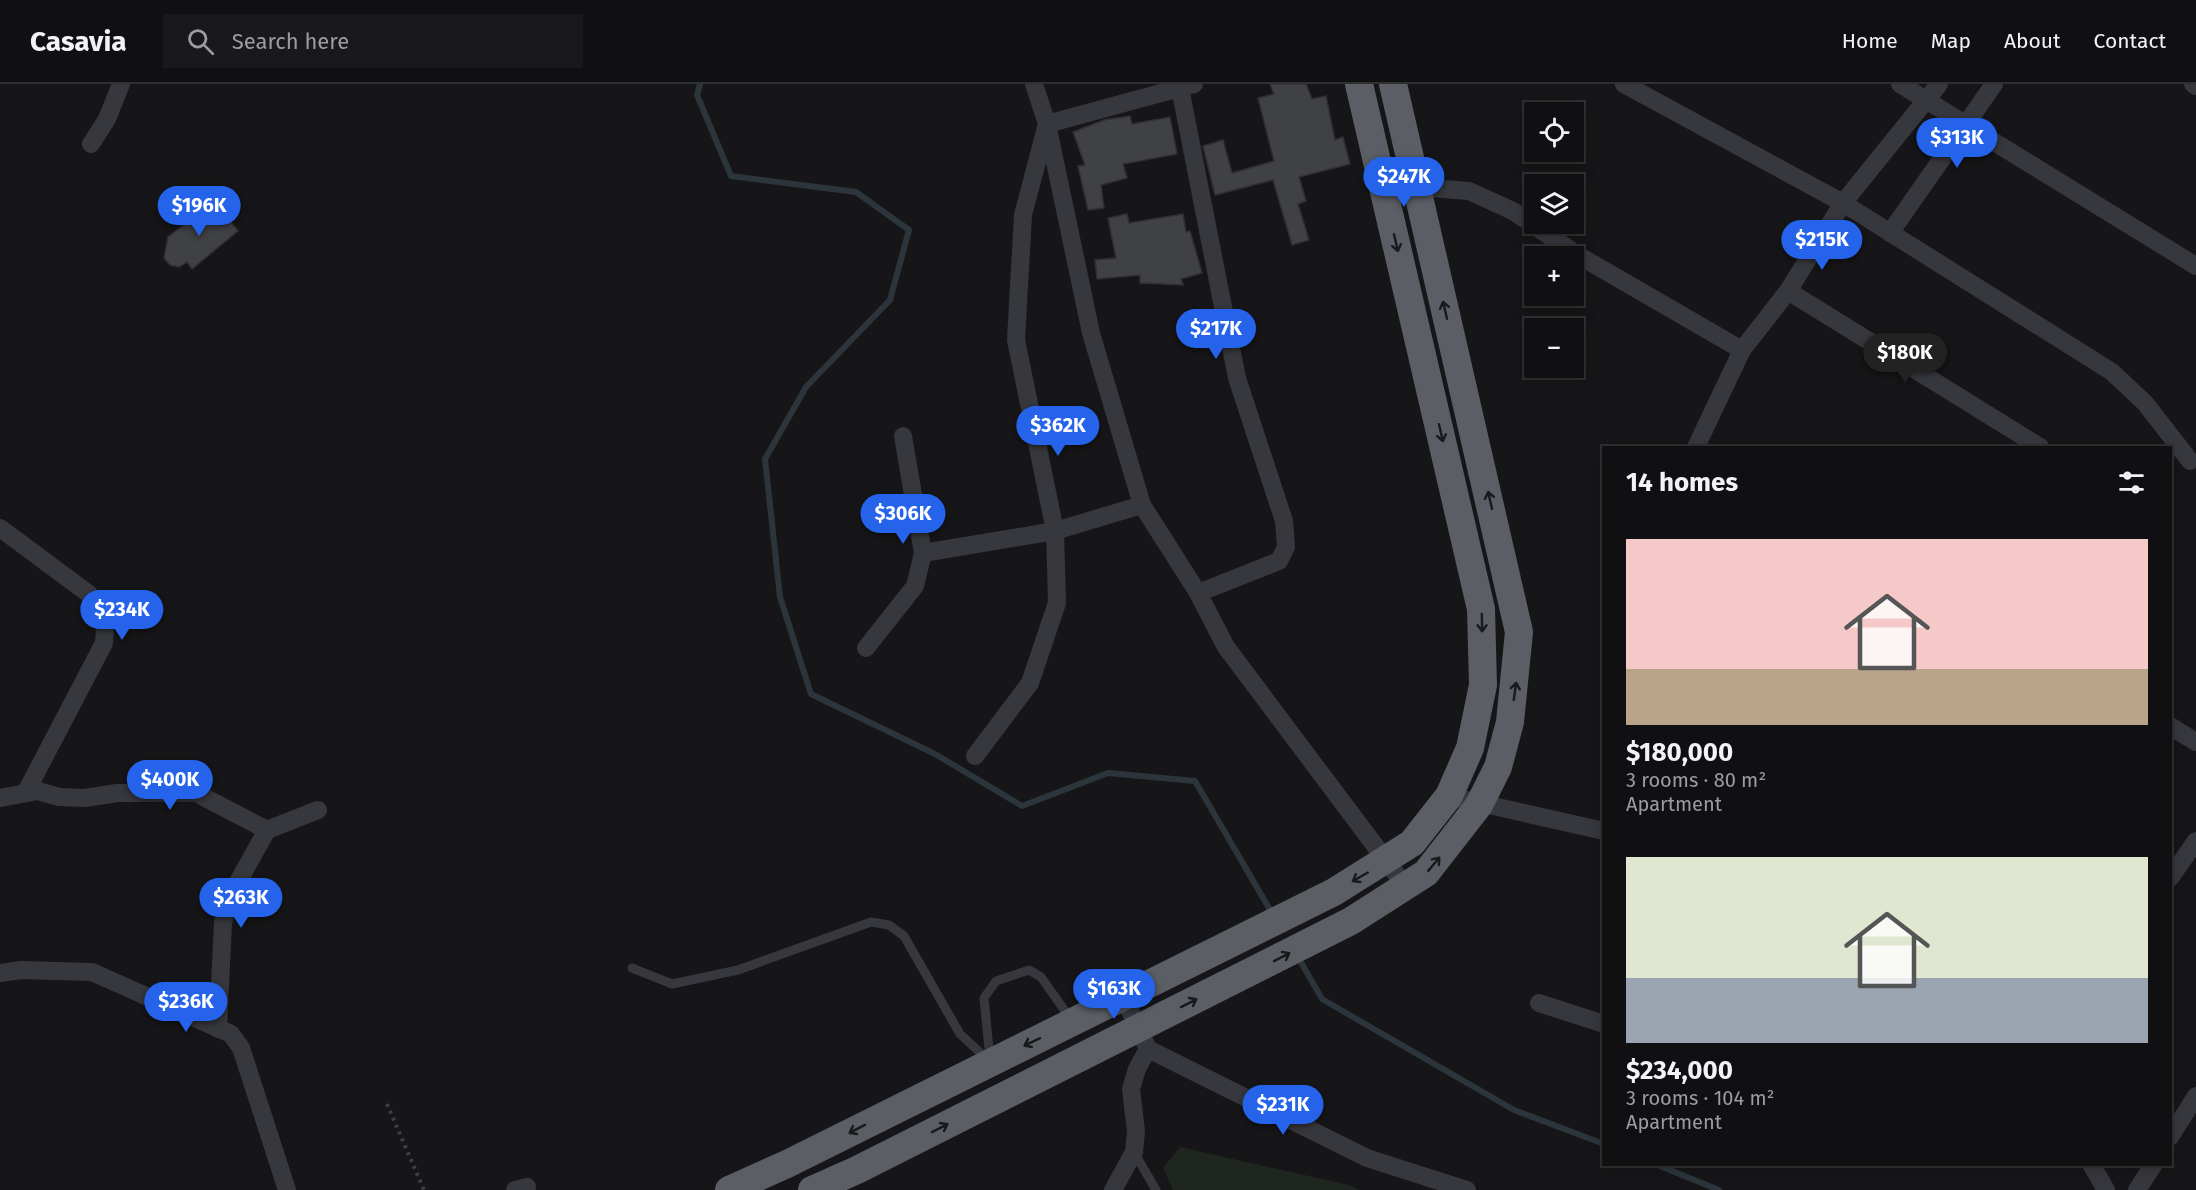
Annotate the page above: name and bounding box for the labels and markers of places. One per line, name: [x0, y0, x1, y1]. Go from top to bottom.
pin: $313K: [1915, 118, 1999, 169]
pin: $247K: [1362, 157, 1446, 208]
pin: $196K: [157, 186, 241, 237]
pin: $215K: [1780, 220, 1864, 271]
pin: $217K: [1174, 309, 1258, 360]
pin: $180K: [1863, 333, 1947, 384]
pin: $362K: [1016, 406, 1100, 457]
pin: $306K: [861, 494, 945, 545]
pin: $234K: [80, 590, 164, 641]
pin: $400K: [128, 760, 212, 811]
pin: $263K: [199, 878, 283, 929]
pin: $163K: [1072, 969, 1156, 1020]
pin: $236K: [144, 982, 228, 1033]
pin: $231K: [1241, 1085, 1325, 1136]

